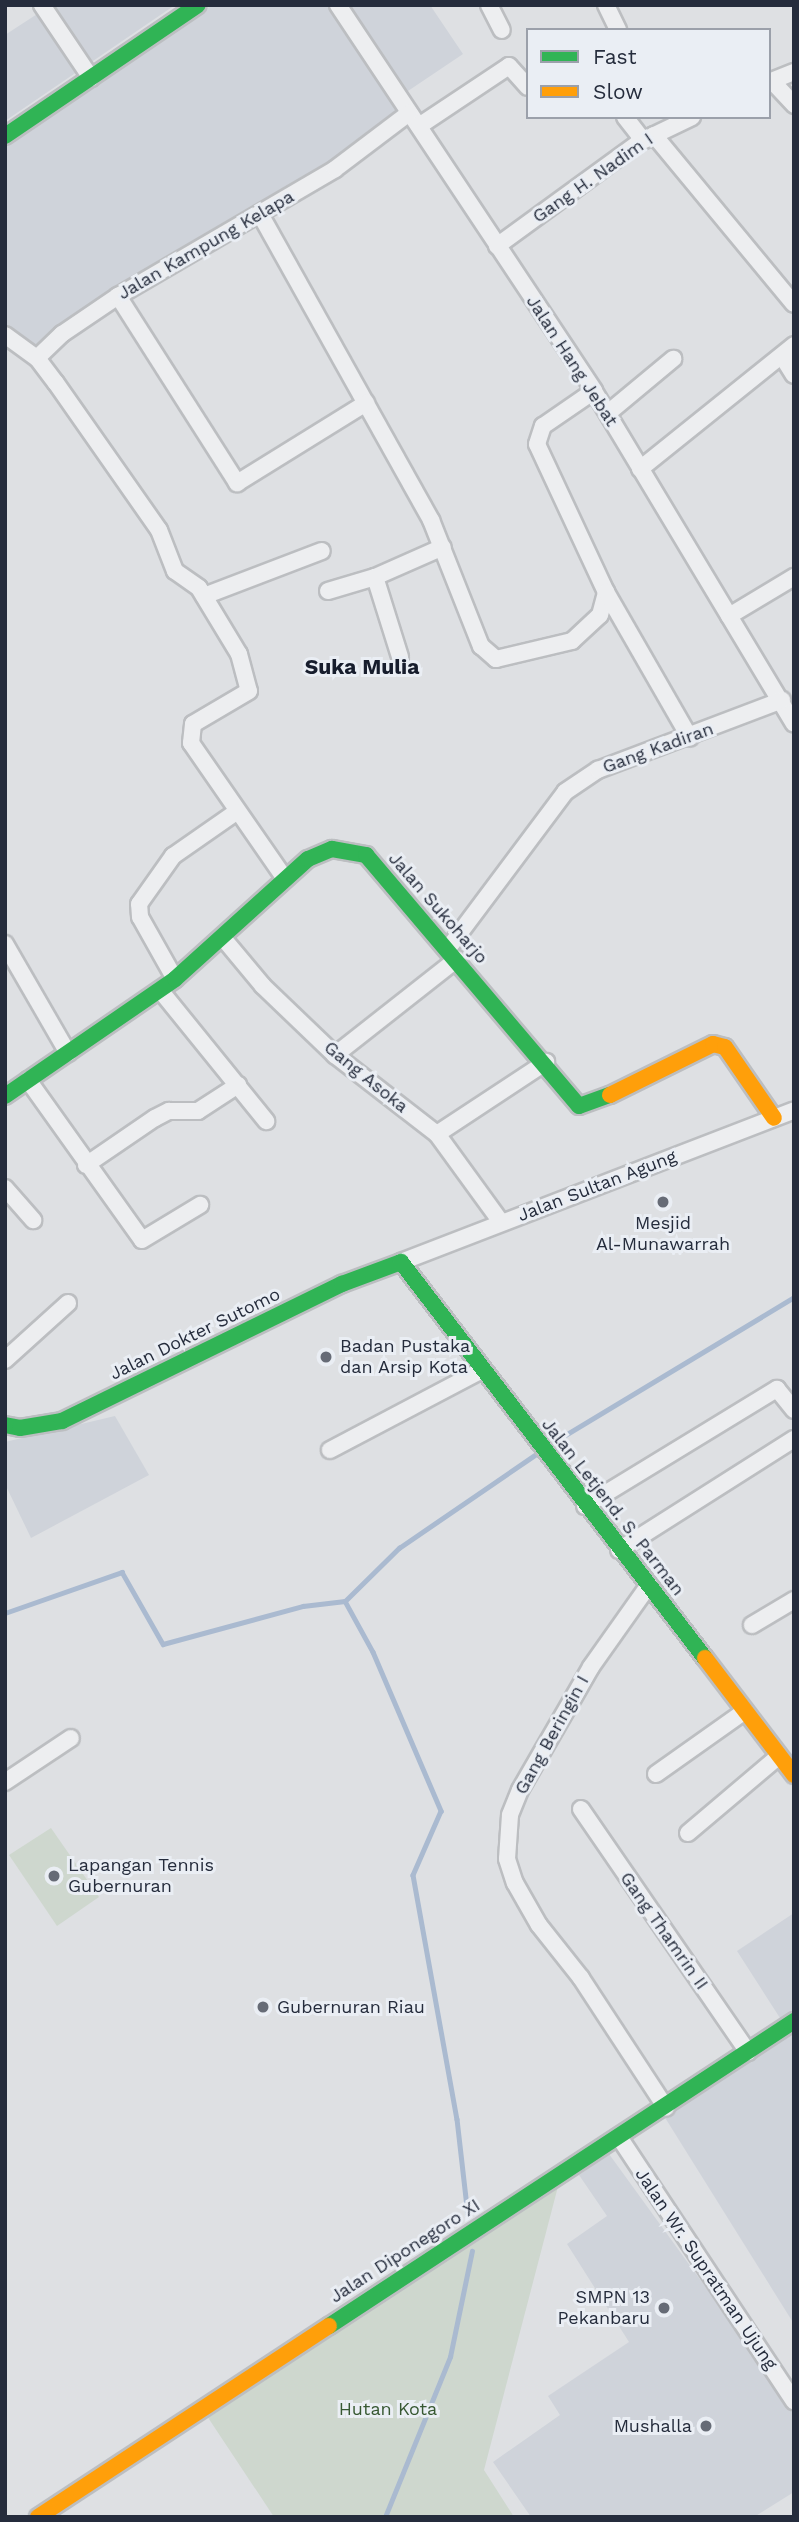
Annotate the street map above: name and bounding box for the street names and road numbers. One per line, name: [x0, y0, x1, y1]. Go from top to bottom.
street label: Gang H. Nadim I: [529, 128, 657, 228]
street label: Jalan Kampung Kelapa: [114, 186, 298, 304]
street label: Jalan Hang Jebat: [521, 291, 623, 431]
street label: Gang Kadiran: [600, 718, 716, 778]
street label: Jalan Sukoharjo: [384, 848, 492, 968]
street label: Gang Asoka: [319, 1036, 413, 1118]
street label: Jalan Sultan Agung: [514, 1146, 680, 1226]
street label: Jalan Dokter Sutomo: [106, 1283, 284, 1385]
street label: Jalan Letjend. S. Parman: [537, 1414, 689, 1600]
street label: Gang Beringin I: [510, 1672, 594, 1798]
street label: Gang Thamrin II: [615, 1868, 713, 1994]
street label: Jalan Wr. Supratman Ujung: [630, 2164, 782, 2374]
street label: Jalan Diponegoro XI: [326, 2194, 484, 2308]

